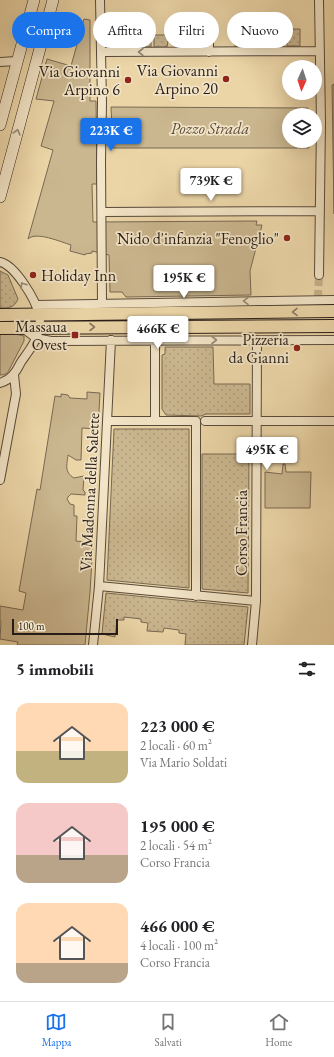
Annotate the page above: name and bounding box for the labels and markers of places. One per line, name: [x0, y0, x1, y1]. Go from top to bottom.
place label: Via Giovanni Arpino 20: [137, 60, 218, 99]
place label: Via Giovanni Arpino 6: [39, 61, 120, 100]
marker: Via Giovanni Arpino 20: [221, 74, 231, 84]
marker: Via Giovanni Arpino 6: [123, 75, 133, 85]
pin: 223K €: [78, 118, 144, 152]
pin: 739K €: [178, 168, 244, 202]
place label: Nido d'infanzia "Fenoglio": [117, 228, 279, 249]
marker: Nido d'infanzia "Fenoglio": [282, 233, 292, 243]
place label: Holiday Inn: [41, 265, 117, 286]
pin: 195K €: [151, 265, 217, 299]
marker: Holiday Inn: [28, 270, 38, 280]
place label: Massaua Ovest: [15, 316, 68, 355]
pin: 466K €: [125, 316, 191, 350]
place label: Pizzeria da Gianni: [229, 329, 290, 368]
marker: Massaua Ovest: [70, 330, 80, 340]
marker: Pizzeria da Gianni: [292, 343, 302, 353]
pin: 495K €: [234, 437, 300, 471]

